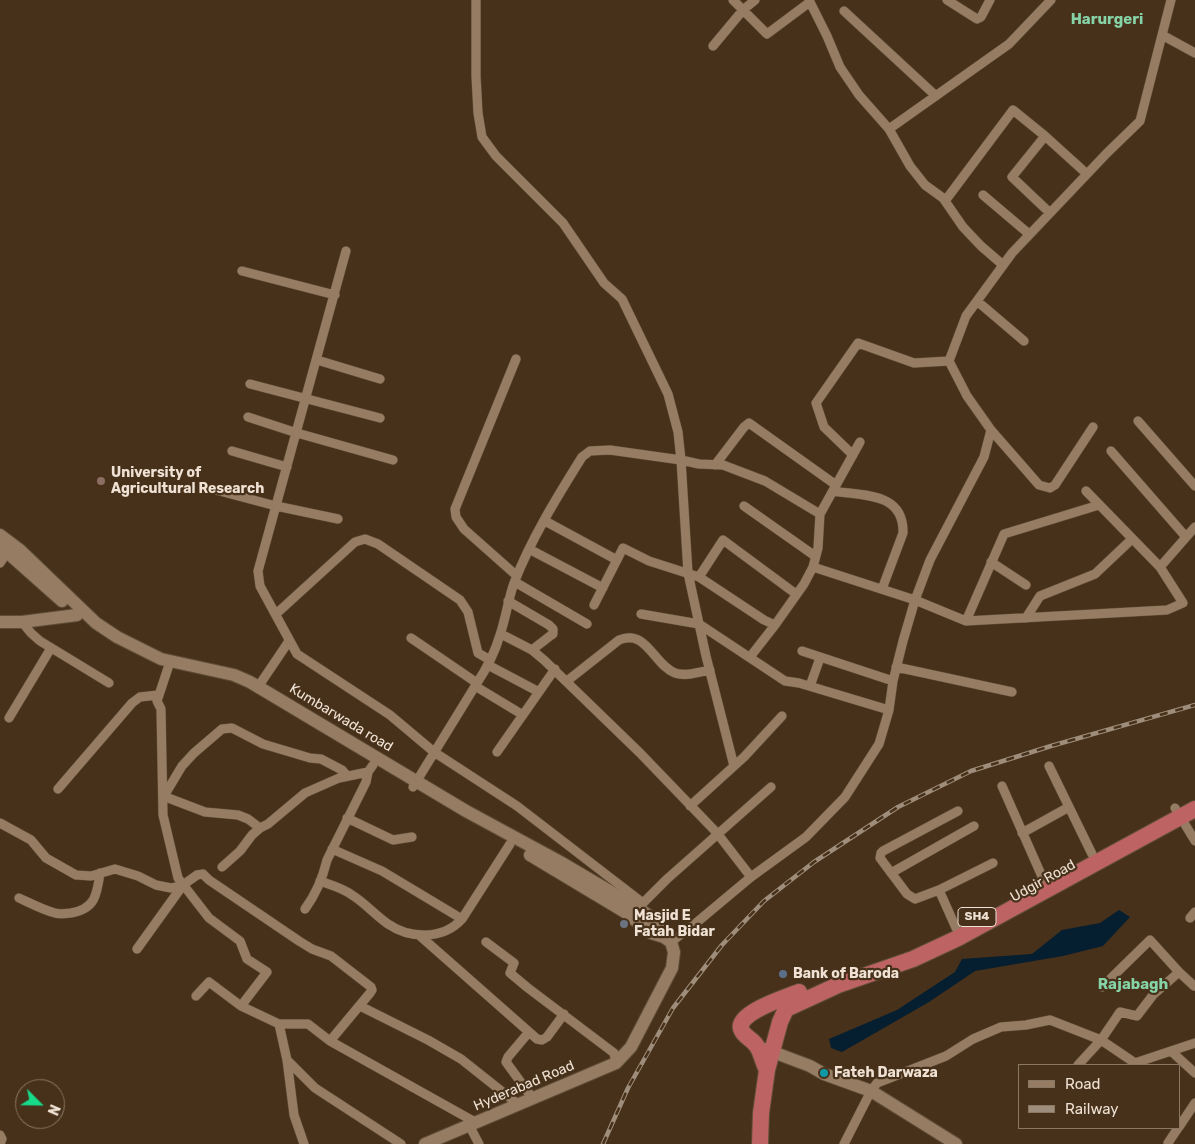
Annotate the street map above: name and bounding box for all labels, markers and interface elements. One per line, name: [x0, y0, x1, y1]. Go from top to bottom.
district label: Harurgeri: [1071, 11, 1143, 29]
place label: University of Agricultural Research: [111, 465, 264, 498]
marker: University of Agricultural Research: [95, 475, 107, 487]
street label: Kumbarwada road: [286, 680, 396, 756]
street label: Udgir Road: [1008, 856, 1078, 906]
place label: Masjid E Fatah Bidar: [634, 908, 715, 940]
road number: SH4: [958, 908, 996, 926]
marker: Masjid E Fatah Bidar: [618, 918, 630, 930]
place label: Bank of Baroda: [793, 966, 899, 982]
marker: Bank of Baroda: [777, 968, 789, 980]
district label: Rajabagh: [1098, 976, 1168, 994]
street label: Hyderabad Road: [471, 1057, 577, 1115]
legend: [1018, 1064, 1180, 1129]
place label: Fateh Darwaza: [834, 1065, 938, 1081]
marker: Fateh Darwaza: [818, 1067, 830, 1079]
text: Road: [1065, 1075, 1101, 1093]
north arrow: [15, 1079, 65, 1129]
text: Railway: [1065, 1100, 1119, 1118]
text: N: [44, 1102, 63, 1118]

